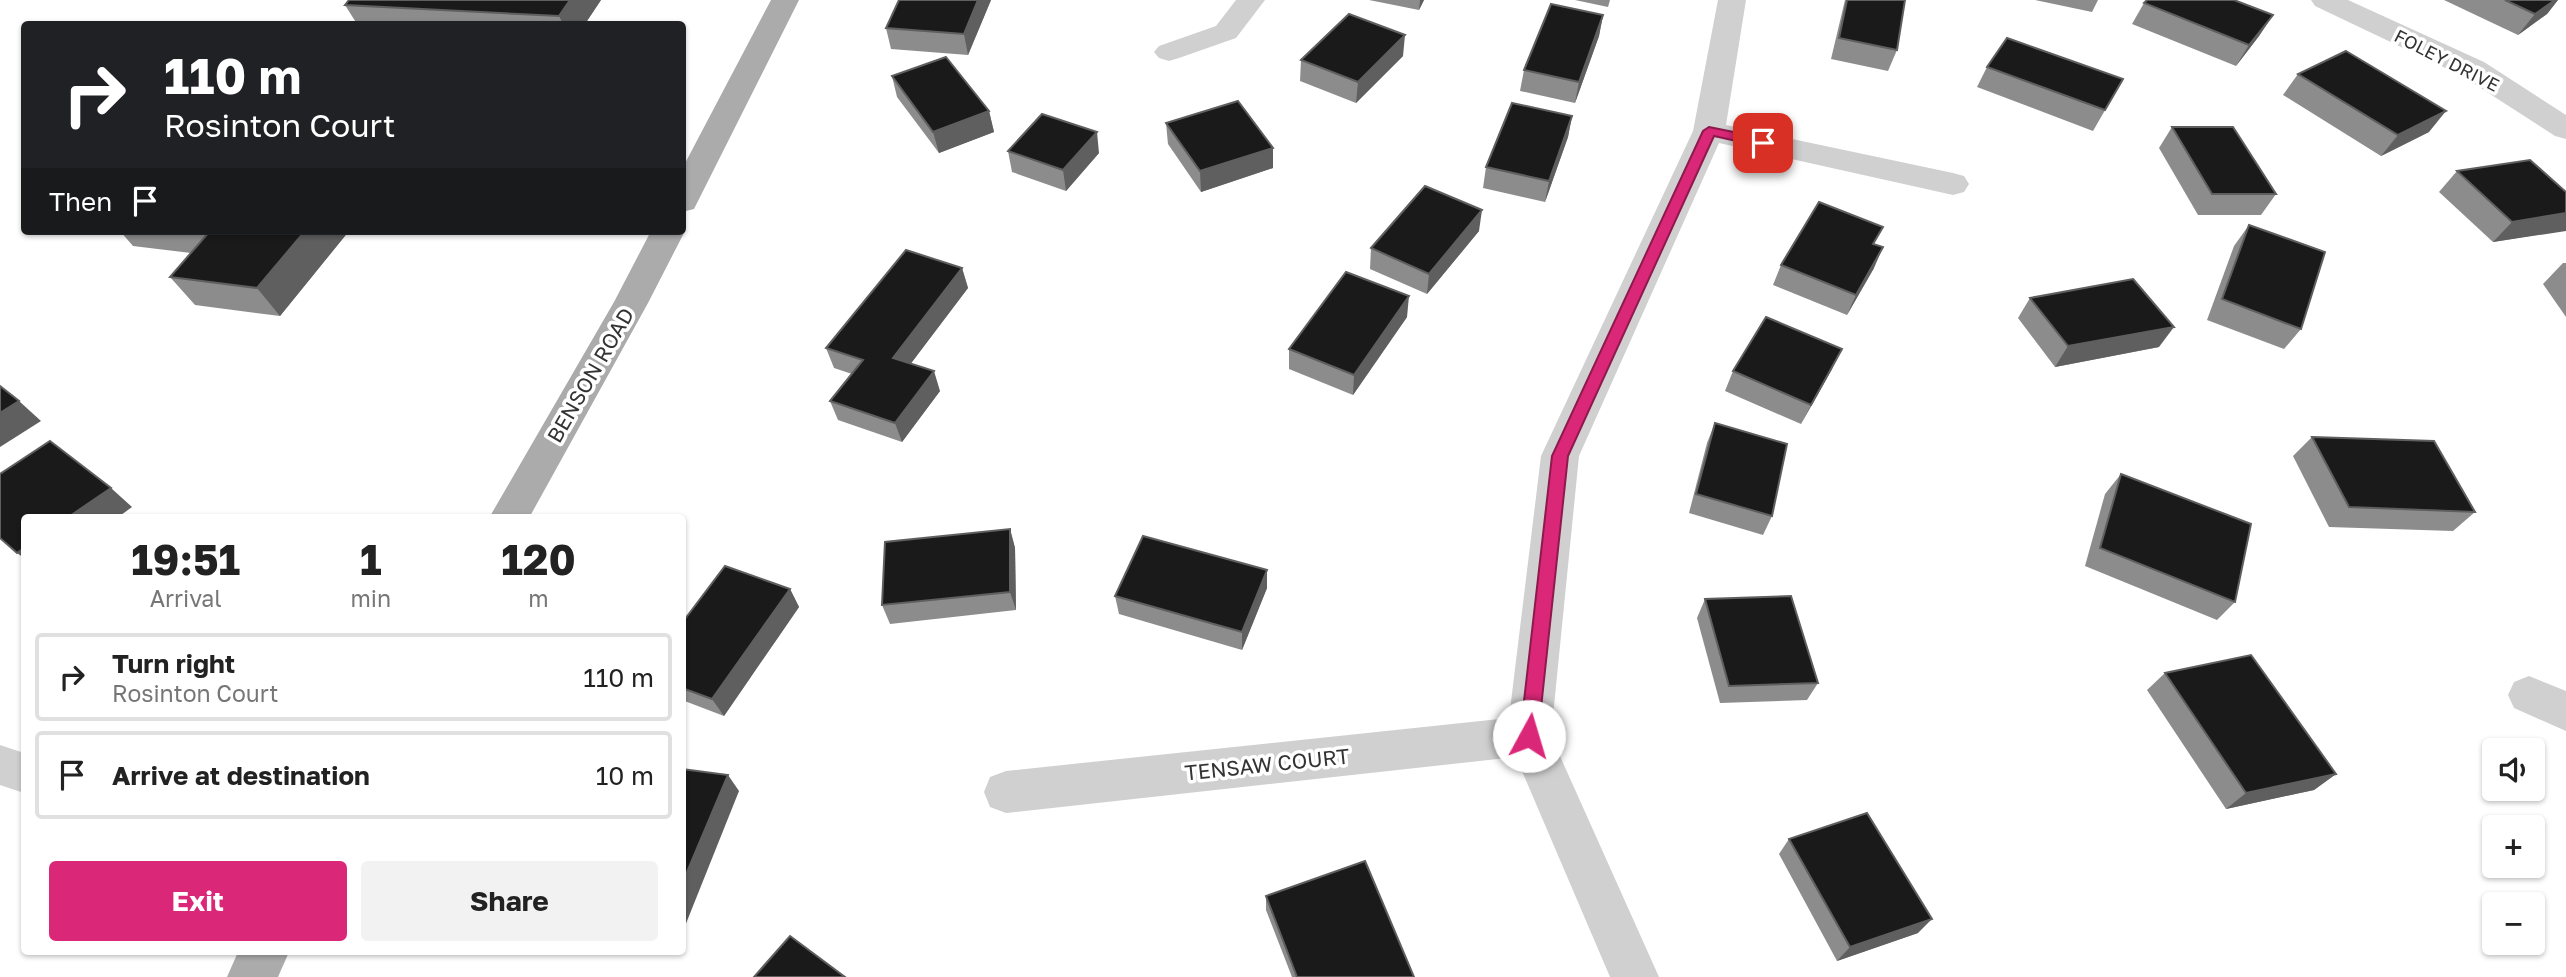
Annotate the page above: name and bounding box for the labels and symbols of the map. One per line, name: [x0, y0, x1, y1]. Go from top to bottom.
street label: FOLEY DRIVE: [2391, 24, 2503, 96]
pin: [1733, 113, 1793, 173]
street label: BENSON ROAD: [541, 303, 639, 447]
position arrow: [1492, 699, 1566, 773]
street label: TENSAW COURT: [1183, 742, 1351, 786]

